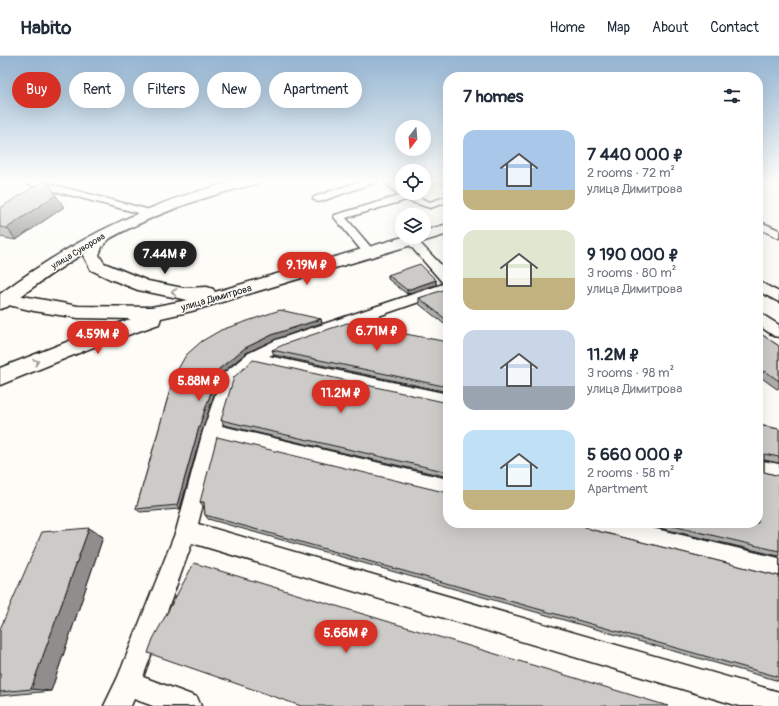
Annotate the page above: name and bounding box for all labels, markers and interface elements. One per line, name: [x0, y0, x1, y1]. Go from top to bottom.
text: Habito: [20, 16, 71, 40]
text: Home: [550, 19, 585, 36]
text: Map: [607, 19, 630, 36]
text: About: [652, 19, 688, 36]
text: Contact: [710, 19, 759, 36]
chip: Buy: [12, 72, 61, 108]
chip: Rent: [69, 72, 125, 108]
chip: Filters: [133, 72, 199, 108]
chip: New: [207, 72, 261, 108]
chip: Apartment: [269, 72, 362, 108]
icon: filters: [721, 85, 743, 107]
text: 7 homes: [463, 86, 523, 107]
north arrow: [395, 120, 431, 156]
map controls: [395, 120, 431, 244]
text: 7 440 000 ₽: [587, 144, 683, 165]
icon: home: [495, 146, 543, 194]
button: locate: [395, 164, 431, 200]
text: 2 rooms · 72 m²: [587, 165, 675, 181]
text: улица Димитрова: [587, 181, 682, 197]
button: layers: [395, 208, 431, 244]
street label: улица Суворова: [49, 231, 107, 272]
pin: 7.44M ₽: [128, 241, 202, 275]
text: 9 190 000 ₽: [587, 244, 679, 265]
text: 7.44M ₽: [143, 246, 187, 262]
icon: home: [495, 246, 543, 294]
pin: 9.19M ₽: [270, 252, 344, 286]
text: 9.19M ₽: [286, 257, 328, 273]
text: 3 rooms · 80 m²: [587, 265, 676, 281]
text: улица Димитрова: [587, 281, 682, 297]
street label: улица Димитрова: [178, 282, 253, 314]
one-way arrow: [171, 288, 177, 297]
pin: 6.71M ₽: [340, 318, 414, 352]
pin: 4.59M ₽: [61, 321, 135, 355]
text: 6.71M ₽: [356, 323, 398, 339]
text: 4.59M ₽: [76, 326, 120, 342]
text: 11.2M ₽: [587, 344, 640, 365]
icon: home: [495, 346, 543, 394]
one-way arrow: [32, 358, 39, 366]
text: 3 rooms · 98 m²: [587, 365, 674, 381]
pin: 5.88M ₽: [162, 368, 236, 402]
text: 5.88M ₽: [178, 373, 220, 389]
pin: 11.2M ₽: [304, 380, 378, 414]
text: улица Димитрова: [587, 381, 682, 397]
text: 11.2M ₽: [321, 385, 361, 401]
text: 5 660 000 ₽: [587, 444, 684, 465]
icon: home: [495, 446, 543, 494]
text: 2 rooms · 58 m²: [587, 465, 674, 481]
text: Apartment: [587, 481, 648, 497]
pin: 5.66M ₽: [309, 620, 383, 654]
text: 5.66M ₽: [323, 625, 369, 641]

